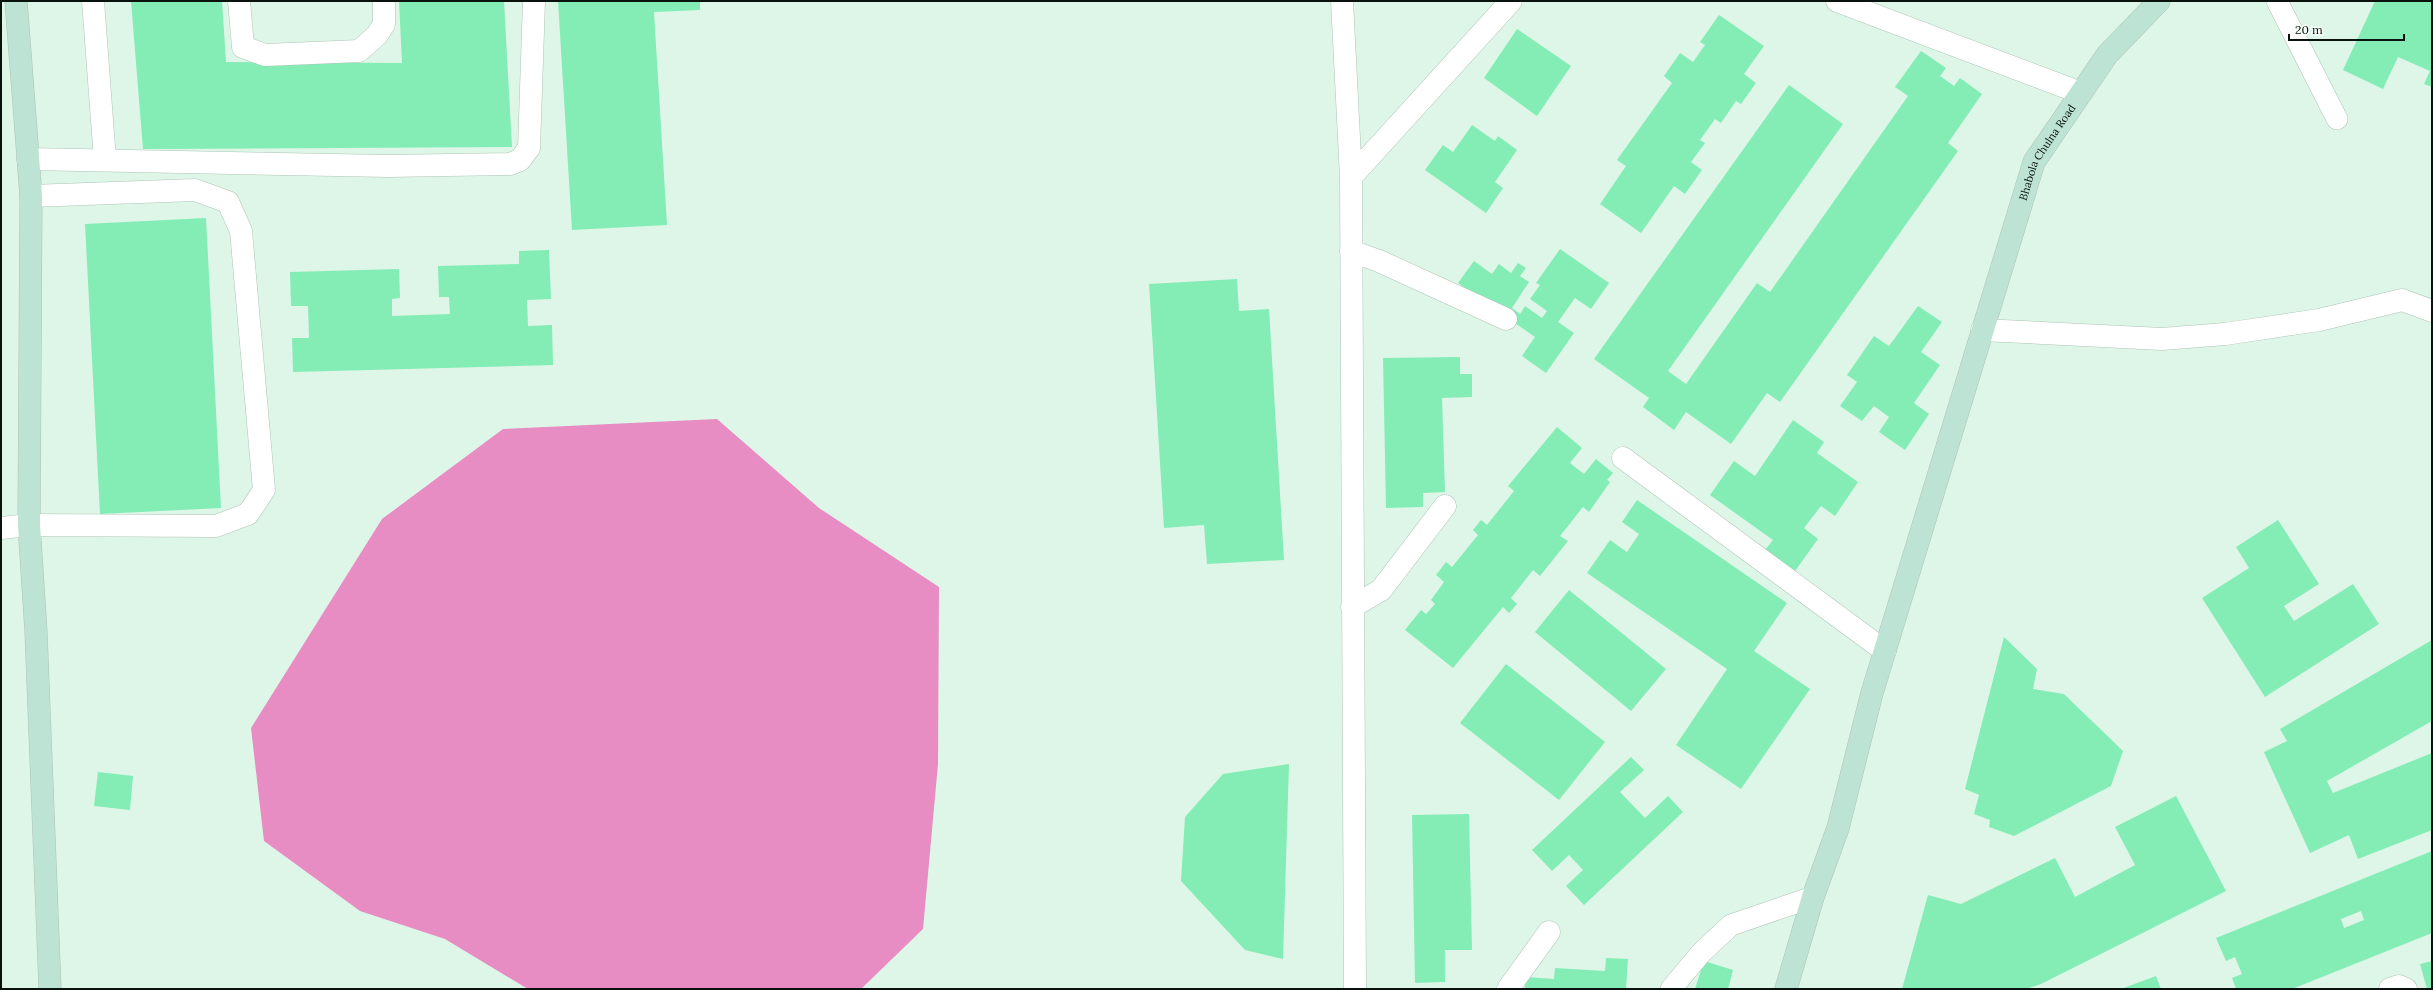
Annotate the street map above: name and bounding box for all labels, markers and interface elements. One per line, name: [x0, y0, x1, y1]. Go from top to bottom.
scale bar: [2289, 16, 2404, 42]
text: 20 m: [2295, 22, 2323, 37]
street label: Bhabola Chulna Road: [2016, 101, 2079, 202]

